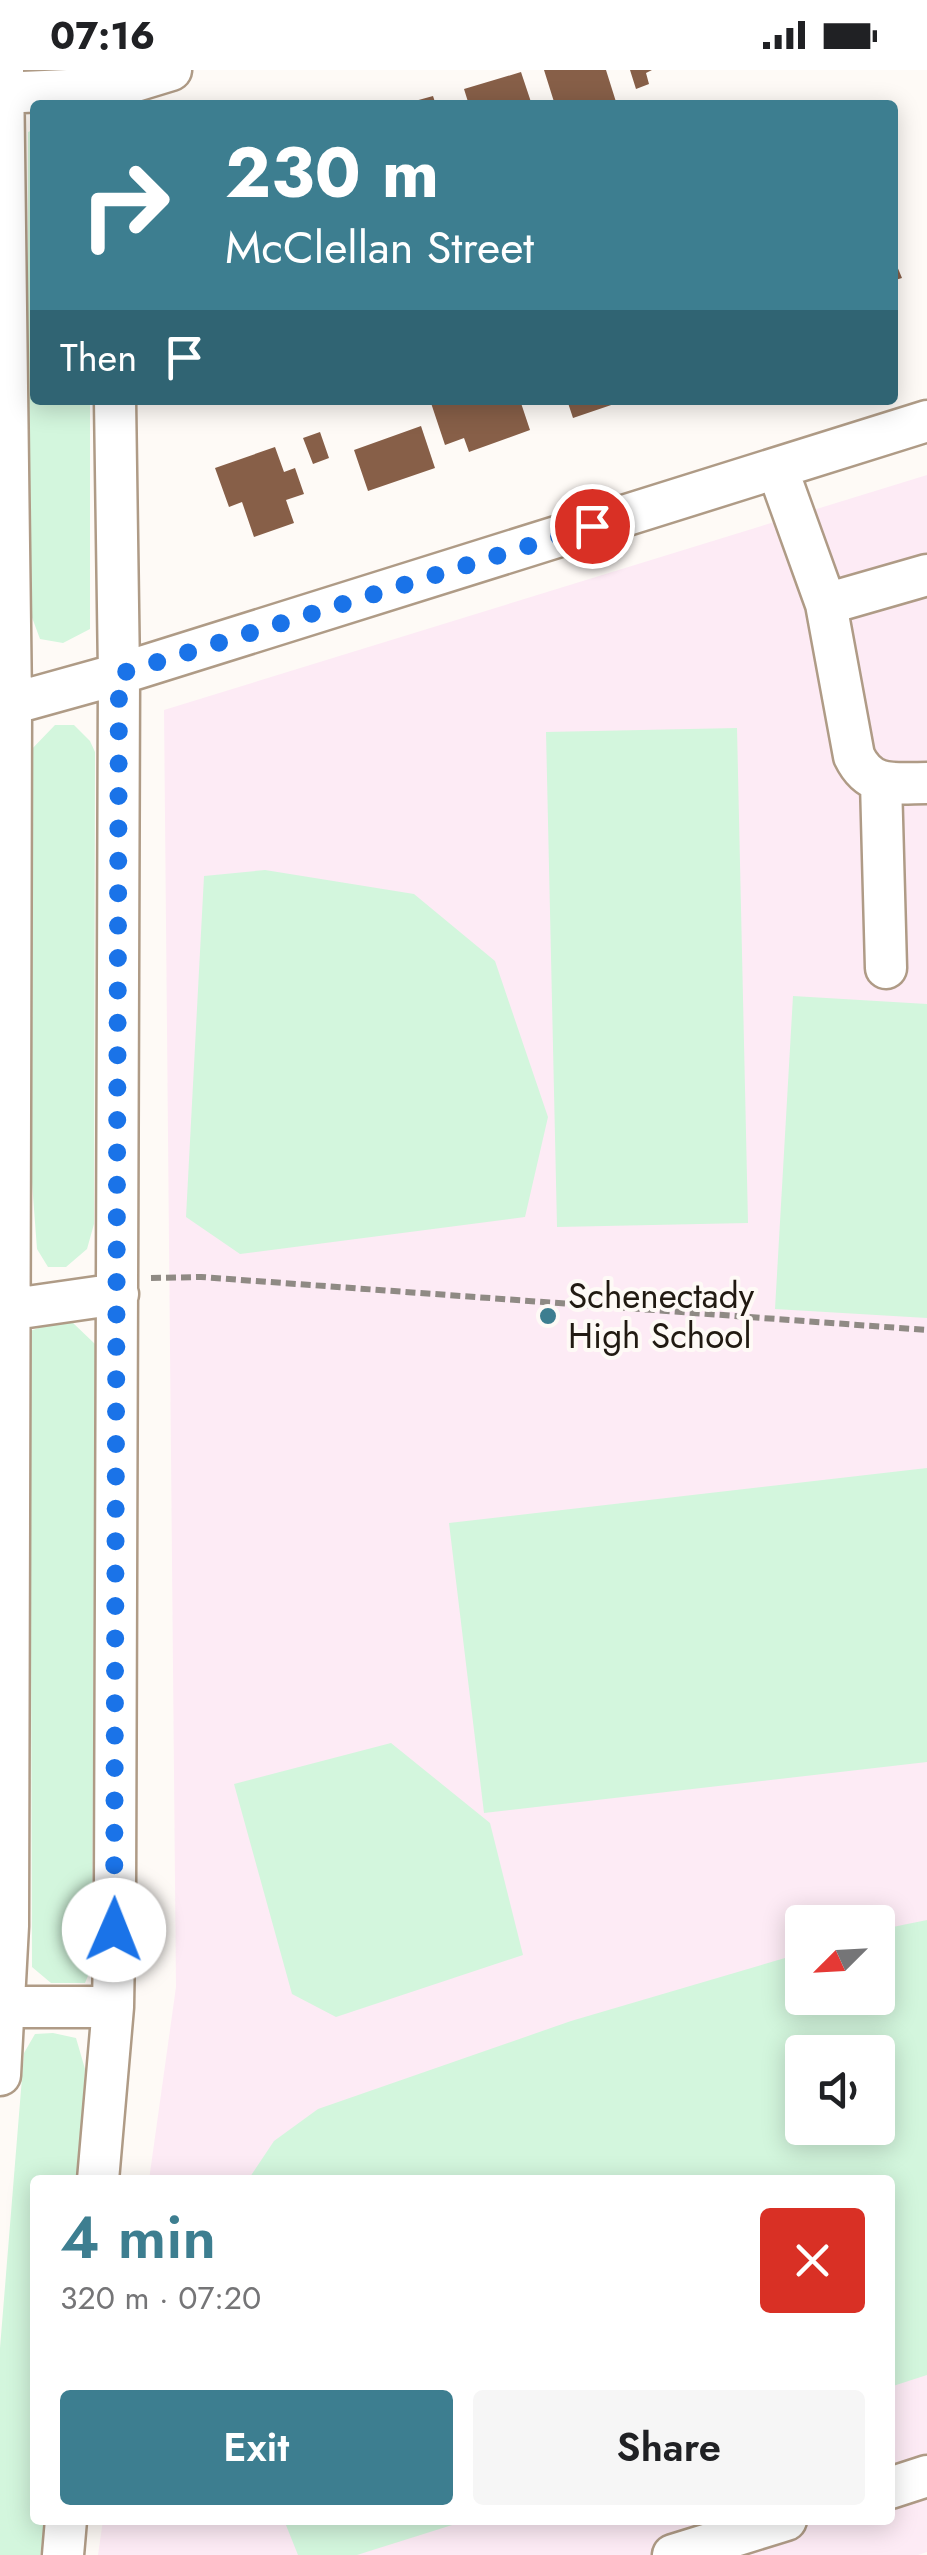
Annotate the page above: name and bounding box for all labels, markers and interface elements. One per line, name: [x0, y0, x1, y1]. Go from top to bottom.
text: 07:16: [50, 8, 155, 63]
text: 230 m: [225, 122, 439, 223]
icon: right: [60, 140, 190, 270]
text: McClellan Street: [225, 215, 534, 280]
text: Then: [60, 330, 137, 385]
icon: arrive: [157, 330, 212, 385]
pin: [550, 484, 635, 569]
icon: arrive: [565, 499, 620, 554]
place label: Schenectady High School: [568, 1271, 755, 1361]
marker: Schenectady High School: [537, 1305, 559, 1327]
position arrow: [62, 1878, 166, 1982]
north arrow: [785, 1905, 895, 2015]
map controls: [785, 1905, 895, 2145]
button: sound: [785, 2035, 895, 2145]
text: 4 min: [60, 2194, 216, 2281]
button: close: [760, 2208, 865, 2313]
text: 320 m · 07:20: [60, 2275, 261, 2321]
button: Exit: [60, 2390, 453, 2505]
button: Share: [473, 2390, 865, 2505]

